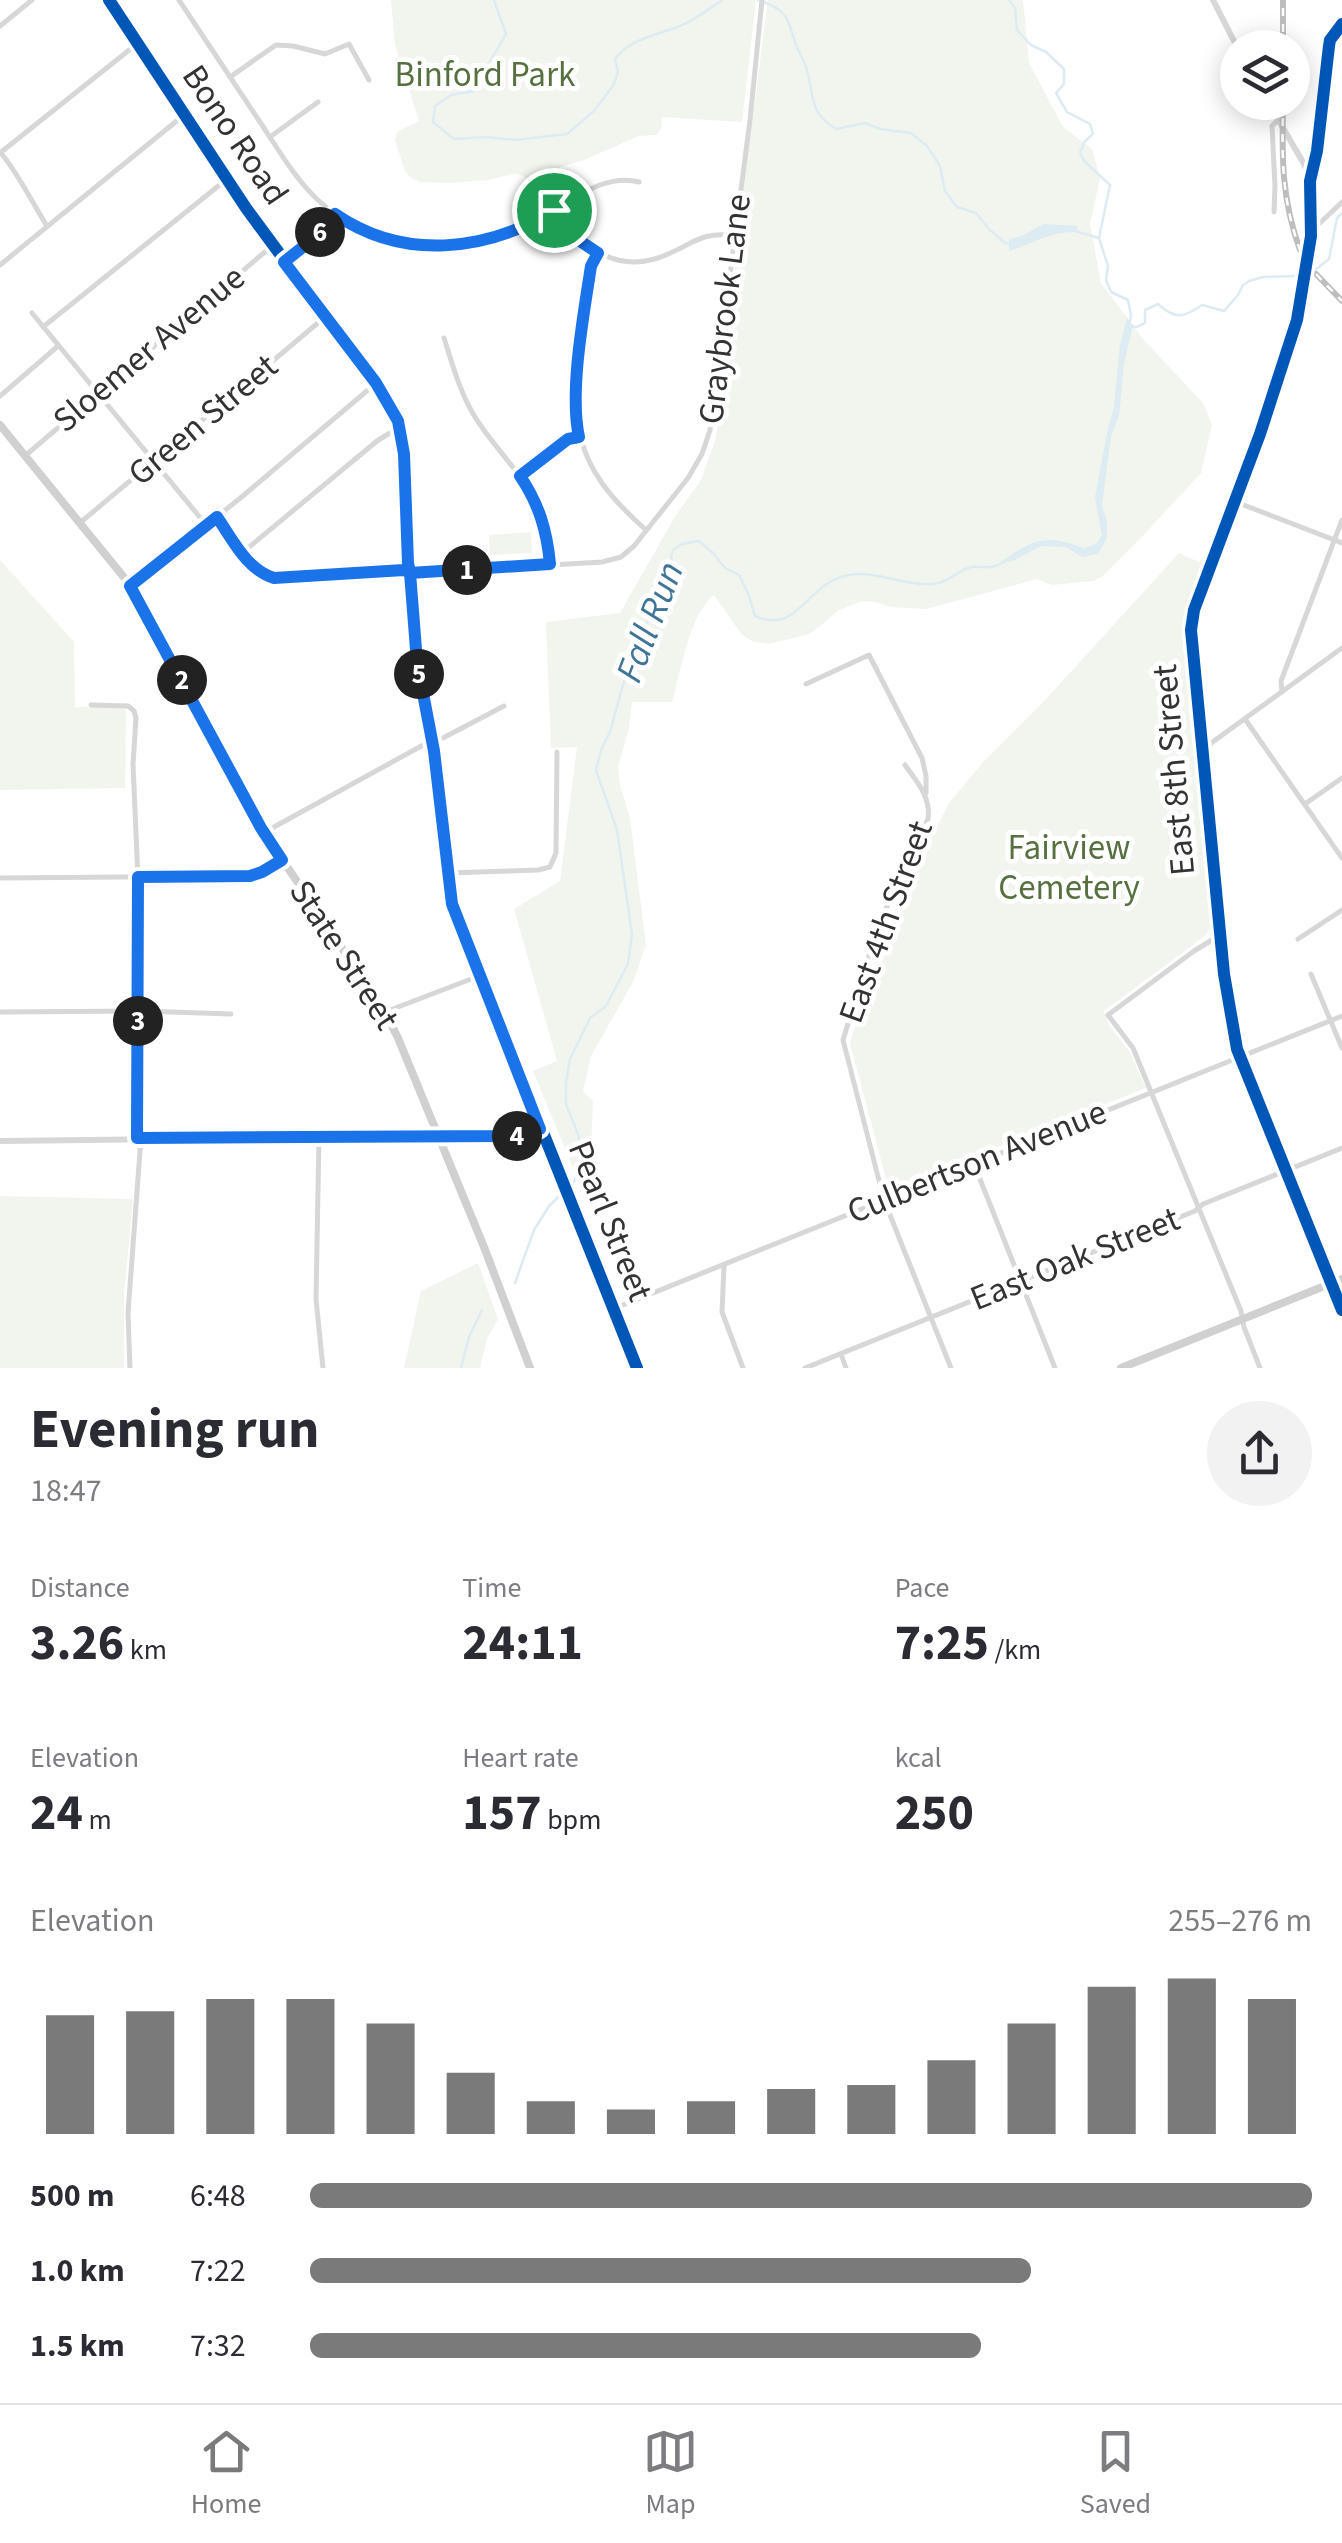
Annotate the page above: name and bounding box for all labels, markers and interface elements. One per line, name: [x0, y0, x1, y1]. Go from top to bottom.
map controls: [1220, 30, 1310, 120]
button: layers: [1220, 30, 1310, 120]
park label: Binford Park: [395, 50, 576, 100]
street label: Bono Road: [170, 55, 300, 215]
pin: [512, 168, 597, 253]
icon: arrive: [527, 183, 582, 238]
street label: Graybrook Lane: [686, 191, 764, 427]
pin: 6: [295, 207, 345, 257]
text: 6: [313, 212, 327, 252]
street label: Sloemer Avenue: [42, 254, 256, 444]
street label: Green Street: [117, 342, 289, 498]
pin: 1: [442, 545, 492, 595]
text: 1: [460, 550, 474, 590]
water label: Fall Run: [602, 554, 698, 690]
pin: 5: [394, 649, 444, 699]
text: 5: [412, 654, 426, 694]
pin: 2: [157, 655, 207, 705]
text: 2: [175, 660, 189, 700]
street label: East 8th Street: [1140, 662, 1208, 878]
street label: East 4th Street: [826, 814, 946, 1030]
park label: Fairview Cemetery: [998, 823, 1140, 913]
street label: State Street: [277, 870, 411, 1040]
pin: 3: [113, 996, 163, 1046]
text: 3: [131, 1001, 145, 1041]
street label: Culbertson Avenue: [840, 1087, 1114, 1237]
pin: 4: [492, 1111, 542, 1161]
text: 4: [510, 1116, 524, 1156]
street label: Pearl Street: [555, 1133, 665, 1309]
street label: East Oak Street: [963, 1194, 1187, 1324]
text: Evening run: [30, 1391, 319, 1469]
button: share: [1207, 1401, 1312, 1506]
text: 18:47: [30, 1468, 102, 1514]
text: Distance: [30, 1568, 130, 1608]
text: Time: [462, 1568, 521, 1608]
text: Pace: [895, 1568, 950, 1608]
text: 3.26: [30, 1608, 124, 1679]
text: 24:11: [462, 1608, 583, 1679]
text: 7:25: [895, 1608, 989, 1679]
text: km: [124, 1630, 167, 1670]
text: /km: [989, 1630, 1041, 1670]
text: Elevation: [30, 1738, 139, 1778]
text: Heart rate: [462, 1738, 579, 1778]
text: kcal: [895, 1738, 942, 1778]
text: 24: [30, 1778, 83, 1849]
text: 157: [462, 1778, 542, 1849]
text: 250: [895, 1778, 974, 1849]
text: m: [83, 1800, 112, 1840]
text: bpm: [542, 1800, 601, 1840]
text: Elevation: [30, 1898, 155, 1944]
text: 255–276 m: [1168, 1898, 1312, 1944]
text: 500 m: [30, 2173, 115, 2219]
text: 6:48: [190, 2173, 246, 2219]
text: 1.0 km: [30, 2248, 125, 2294]
text: 7:22: [190, 2248, 246, 2294]
text: 1.5 km: [30, 2323, 125, 2369]
text: 7:32: [190, 2323, 246, 2369]
tab: Home: [191, 2424, 261, 2524]
tab: Map: [643, 2424, 698, 2524]
tab: Saved: [1080, 2424, 1151, 2524]

